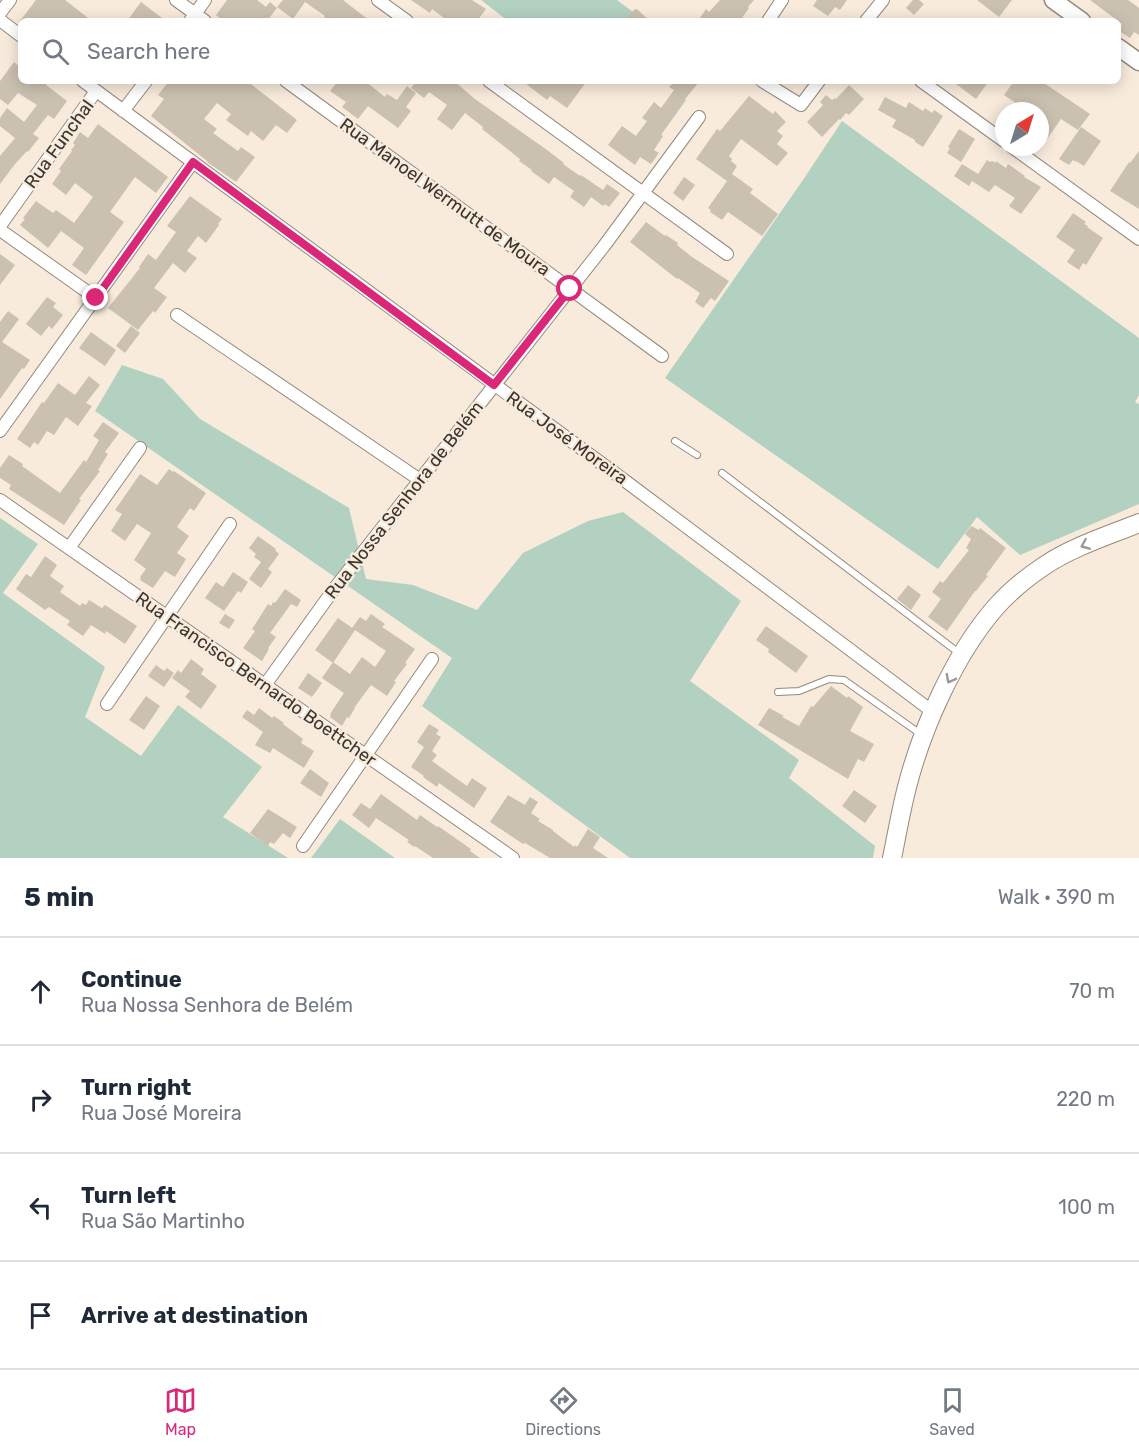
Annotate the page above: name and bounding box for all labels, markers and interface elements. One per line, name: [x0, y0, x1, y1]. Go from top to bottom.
search box: [18, 18, 1121, 84]
icon: search: [39, 35, 72, 68]
text: Search here: [87, 38, 210, 65]
street label: Rua Funchal: [19, 95, 99, 193]
north arrow: [995, 102, 1049, 156]
street label: Rua Manoel Wermutt de Moura: [336, 113, 554, 281]
route start: [556, 275, 582, 301]
route end: [82, 284, 108, 310]
street label: Rua José Moreira: [502, 387, 632, 489]
street label: Rua Nossa Senhora de Belém: [320, 397, 488, 603]
one-way arrow: [1080, 538, 1091, 550]
street label: Rua Francisco Bernardo Boettcher: [131, 587, 381, 771]
one-way arrow: [946, 673, 957, 683]
text: 5 min: [24, 882, 94, 913]
text: Walk · 390 m: [998, 885, 1115, 909]
text: Continue: [81, 966, 182, 993]
icon: ahead: [24, 975, 57, 1008]
text: 70 m: [1069, 979, 1115, 1003]
text: Rua Nossa Senhora de Belém: [81, 993, 353, 1017]
text: Turn right: [81, 1074, 191, 1101]
icon: right: [24, 1083, 57, 1116]
text: 220 m: [1056, 1087, 1115, 1111]
text: Rua José Moreira: [81, 1101, 242, 1125]
text: Turn left: [81, 1182, 176, 1209]
icon: left: [24, 1191, 57, 1224]
text: 100 m: [1058, 1195, 1115, 1219]
text: Rua São Martinho: [81, 1209, 245, 1233]
icon: arrive: [24, 1299, 57, 1332]
text: Arrive at destination: [81, 1302, 308, 1329]
tab: Map: [164, 1384, 197, 1439]
tab: Directions: [525, 1384, 601, 1439]
tab: Saved: [929, 1384, 975, 1439]

